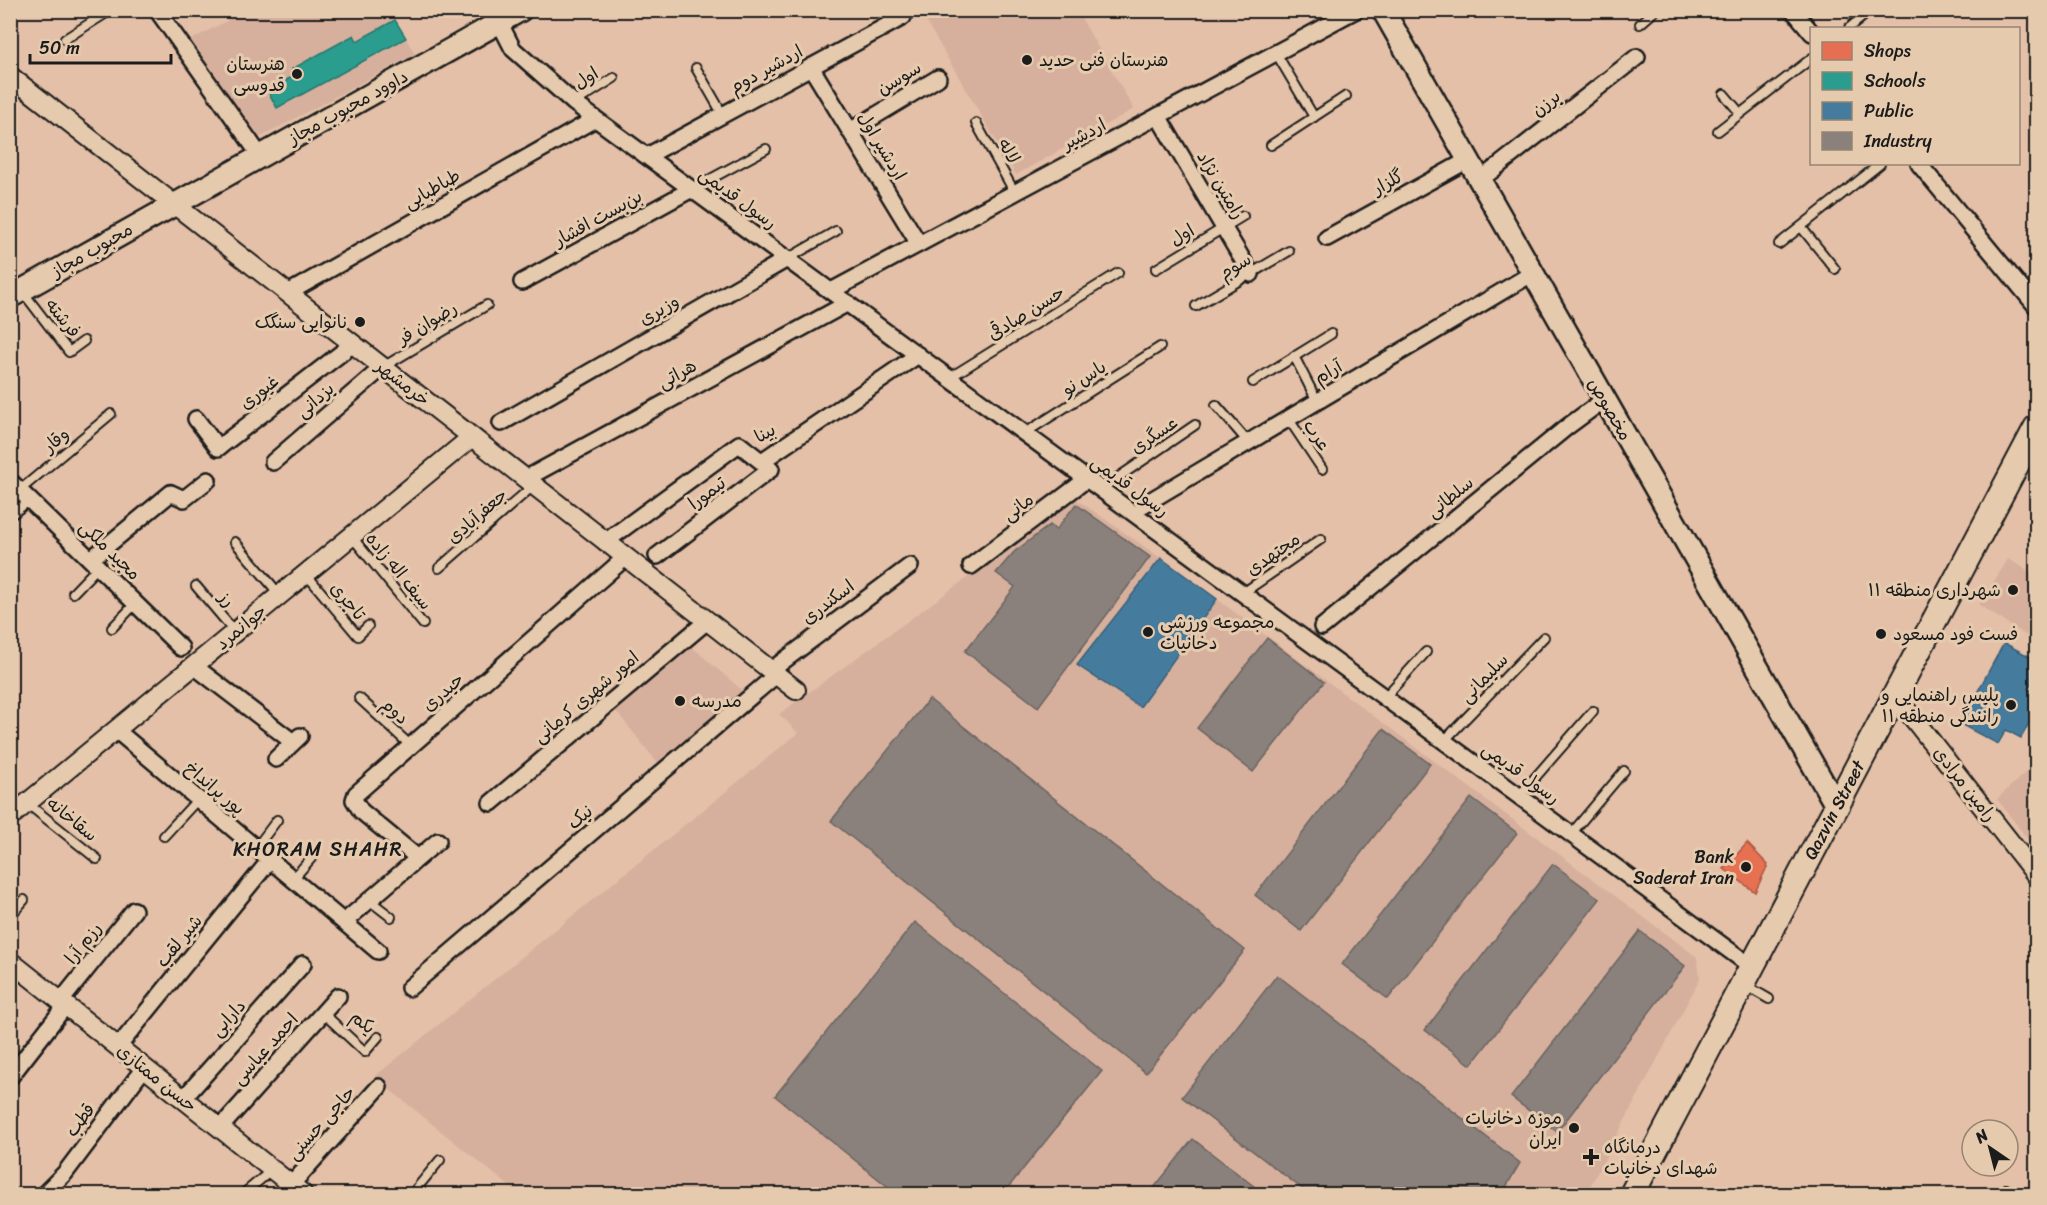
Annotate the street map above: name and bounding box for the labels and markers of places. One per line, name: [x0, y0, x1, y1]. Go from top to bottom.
place label: هنرستان فنی حدید: [1039, 44, 1168, 76]
place label: هنرستان قدوسی: [226, 48, 285, 101]
marker: هنرستان فنی حدید: [1020, 53, 1034, 67]
marker: هنرستان قدوسی: [290, 67, 304, 81]
place label: نانوایی سنگک: [255, 306, 348, 338]
marker: نانوایی سنگک: [353, 315, 367, 329]
place label: شهرداری منطقه ۱۱: [1868, 574, 2001, 606]
marker: شهرداری منطقه ۱۱: [2006, 583, 2020, 597]
place label: مجموعه ورزشی دخانیات: [1160, 606, 1274, 659]
place label: فست فود مسعود: [1893, 618, 2018, 650]
marker: مجموعه ورزشی دخانیات: [1141, 625, 1155, 639]
marker: فست فود مسعود: [1874, 627, 1888, 641]
place label: پلیس راهنمایی و رانندگی منطقه ۱۱: [1879, 679, 1999, 732]
place label: مدرسه: [692, 685, 742, 717]
marker: مدرسه: [673, 694, 687, 708]
marker: پلیس راهنمایی و رانندگی منطقه ۱۱: [2004, 698, 2018, 712]
place label: Bank Saderat Iran: [1633, 841, 1734, 894]
marker: Bank Saderat Iran: [1739, 860, 1753, 874]
place label: موزه دخانیات ایران: [1465, 1102, 1562, 1155]
marker: موزه دخانیات ایران: [1567, 1121, 1581, 1135]
place label: درمانگاه شهدای دخانیات: [1604, 1131, 1718, 1184]
marker: درمانگاه شهدای دخانیات: [1582, 1148, 1600, 1166]

